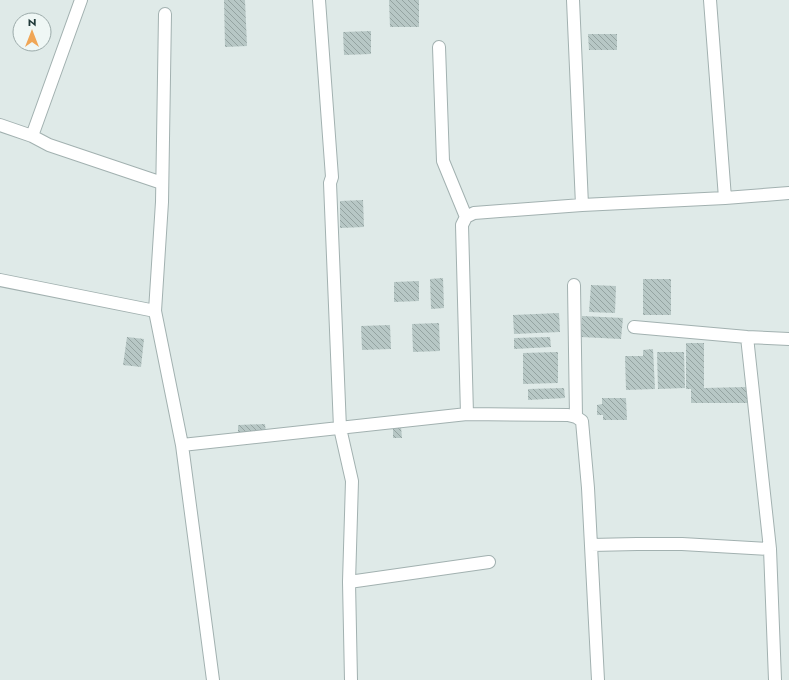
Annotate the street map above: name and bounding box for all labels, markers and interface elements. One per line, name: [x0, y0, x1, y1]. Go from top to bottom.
north arrow: [12, 12, 52, 52]
text: N: [28, 14, 36, 30]

